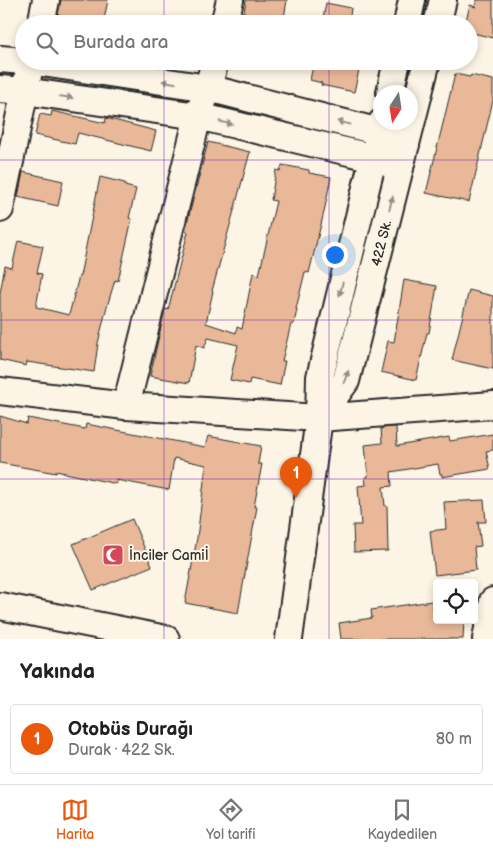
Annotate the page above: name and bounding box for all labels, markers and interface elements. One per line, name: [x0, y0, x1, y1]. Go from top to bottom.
search box: [15, 15, 478, 70]
icon: search: [33, 29, 61, 57]
text: Burada ara: [73, 31, 169, 54]
one-way arrow: [160, 78, 176, 86]
north arrow: [373, 85, 418, 130]
one-way arrow: [58, 93, 74, 101]
one-way arrow: [219, 119, 234, 127]
one-way arrow: [336, 119, 351, 127]
one-way arrow: [387, 196, 395, 211]
street label: 422 Sk.: [368, 218, 395, 268]
your location: [322, 242, 348, 268]
one-way arrow: [337, 281, 345, 296]
one-way arrow: [342, 369, 350, 384]
pin: 1: [280, 457, 312, 498]
mosque icon: İnciler Camiİ: [101, 543, 125, 567]
place label: İnciler Camiİ: [129, 546, 209, 564]
map controls: [433, 579, 478, 624]
button: locate: [433, 579, 478, 624]
text: Yakında: [20, 659, 95, 684]
text: Otobüs Durağı: [68, 718, 193, 741]
text: 1: [34, 730, 40, 749]
text: 80 m: [436, 730, 472, 749]
text: Durak · 422 Sk.: [68, 741, 175, 760]
tab: Harita: [56, 796, 94, 843]
tab: Yol tarifi: [206, 796, 256, 843]
tab: Kaydedilen: [367, 796, 437, 843]

